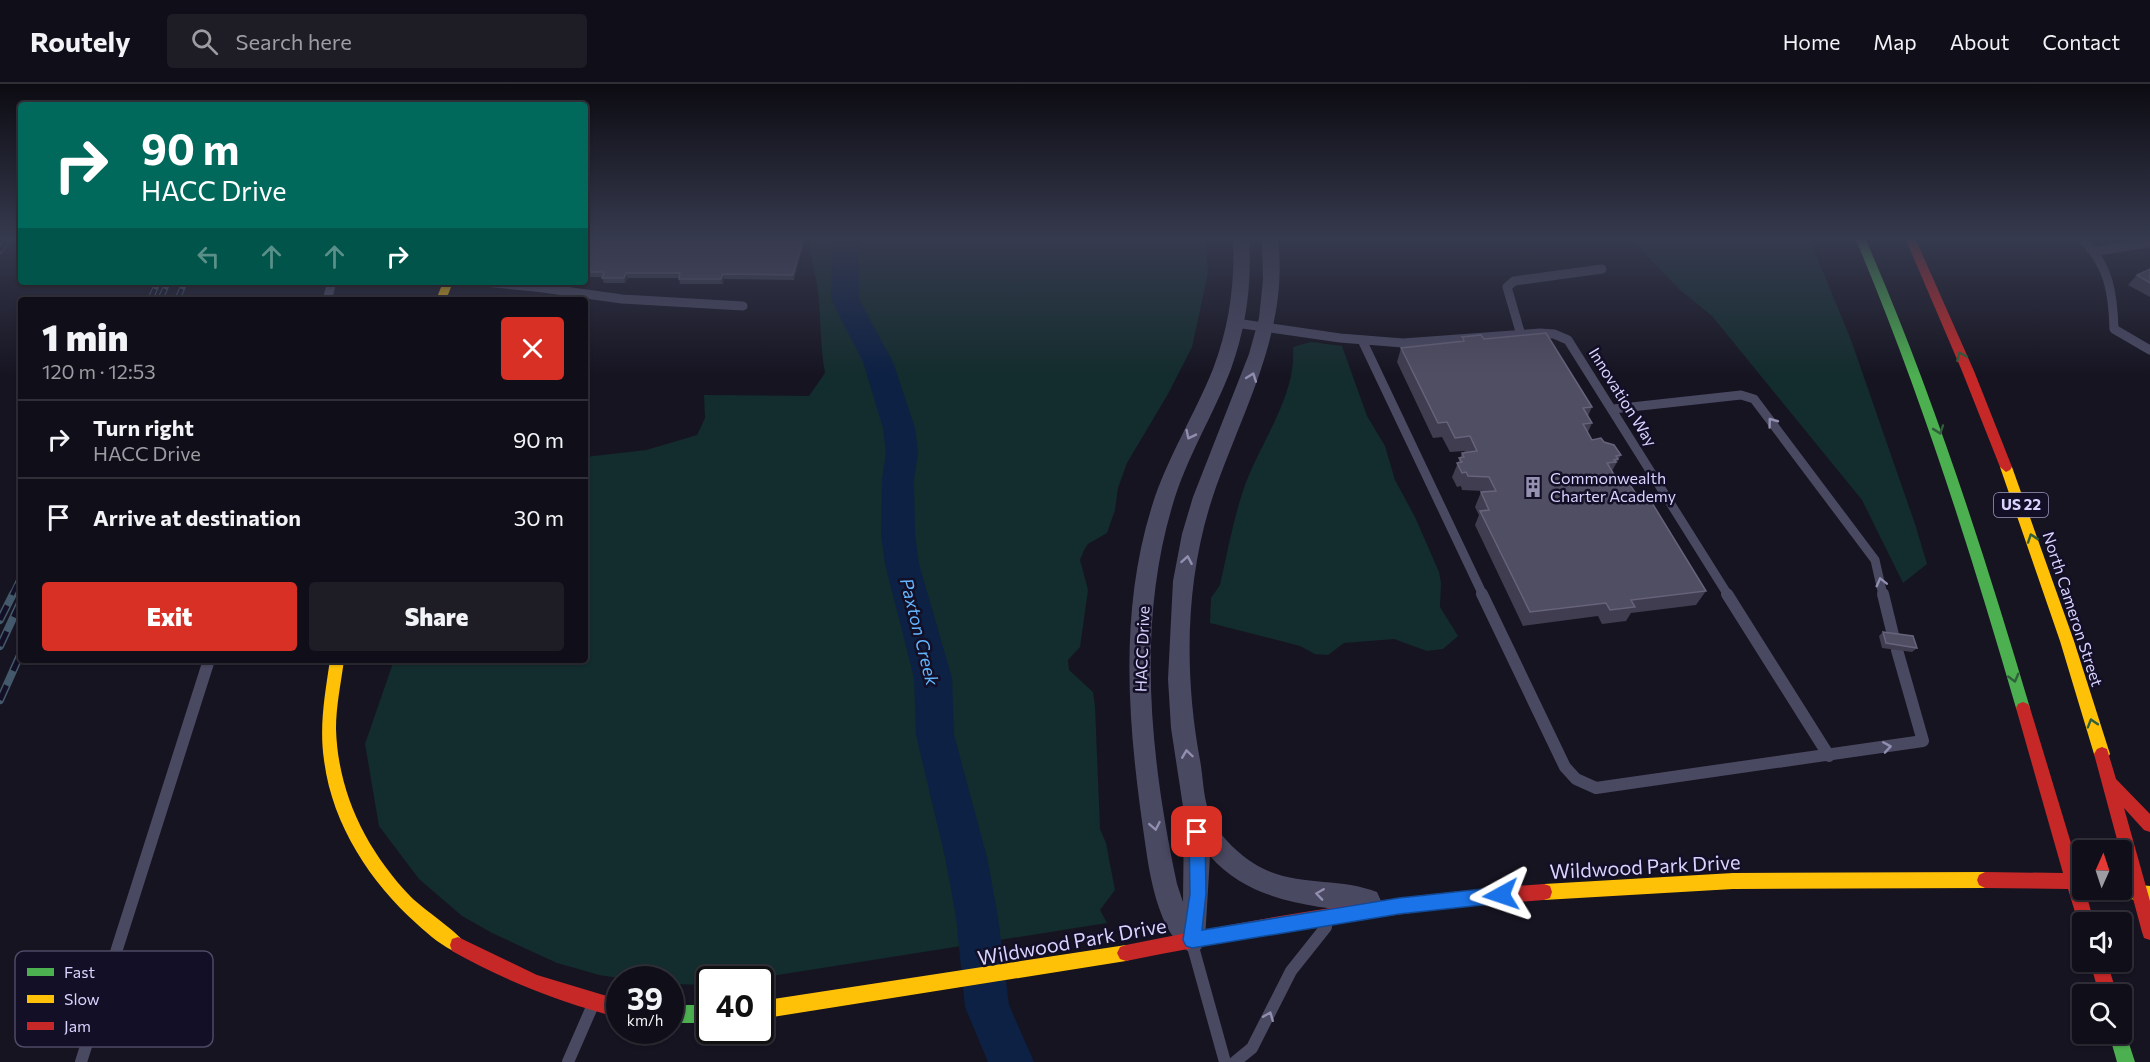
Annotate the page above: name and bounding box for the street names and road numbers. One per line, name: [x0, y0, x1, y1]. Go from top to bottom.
street label: Innovation Way: [1585, 344, 1661, 450]
road number: US 22: [1994, 493, 2048, 517]
street label: North Cameron Street: [2039, 529, 2108, 689]
street label: HACC Drive: [1131, 606, 1152, 692]
street label: Wildwood Park Drive: [1549, 849, 1741, 883]
street label: Wildwood Park Drive: [976, 913, 1168, 969]

